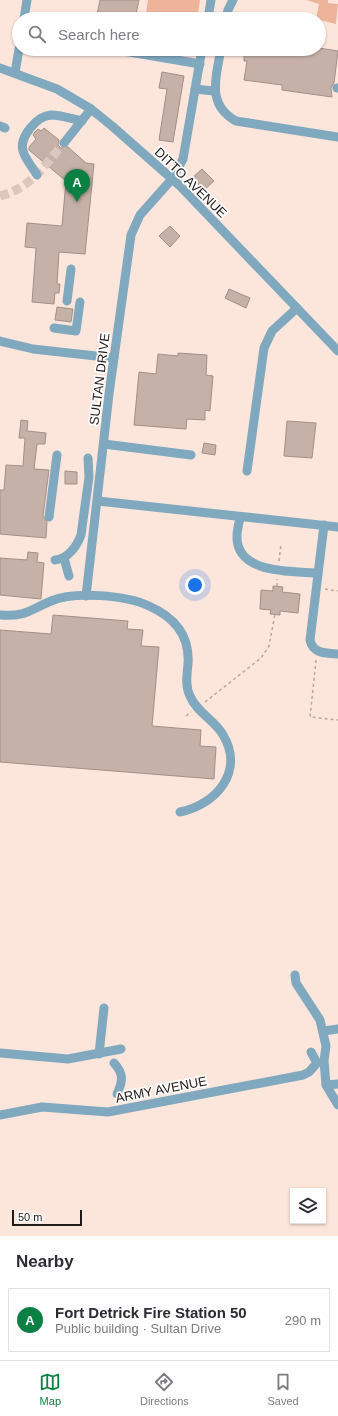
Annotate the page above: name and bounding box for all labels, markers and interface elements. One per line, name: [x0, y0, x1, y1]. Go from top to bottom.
search box: [12, 12, 326, 56]
icon: search: [26, 23, 48, 45]
text: Search here: [58, 26, 140, 43]
street label: DITTO AVENUE: [152, 144, 230, 221]
pin: A: [64, 169, 90, 202]
street label: SULTAN DRIVE: [86, 332, 113, 426]
your location: [185, 575, 205, 595]
street label: ARMY AVENUE: [114, 1073, 208, 1106]
map controls: [290, 1188, 326, 1224]
button: layers: [290, 1188, 326, 1224]
scale bar: [12, 1208, 82, 1227]
text: 50 m: [18, 1211, 42, 1223]
text: Nearby: [16, 1252, 74, 1271]
text: Fort Detrick Fire Station 50: [55, 1304, 247, 1321]
text: A: [25, 1313, 35, 1328]
text: 290 m: [285, 1313, 321, 1328]
text: Public building · Sultan Drive: [55, 1321, 221, 1336]
tab: Map: [39, 1371, 61, 1407]
tab: Directions: [140, 1371, 189, 1407]
tab: Saved: [267, 1371, 299, 1407]

